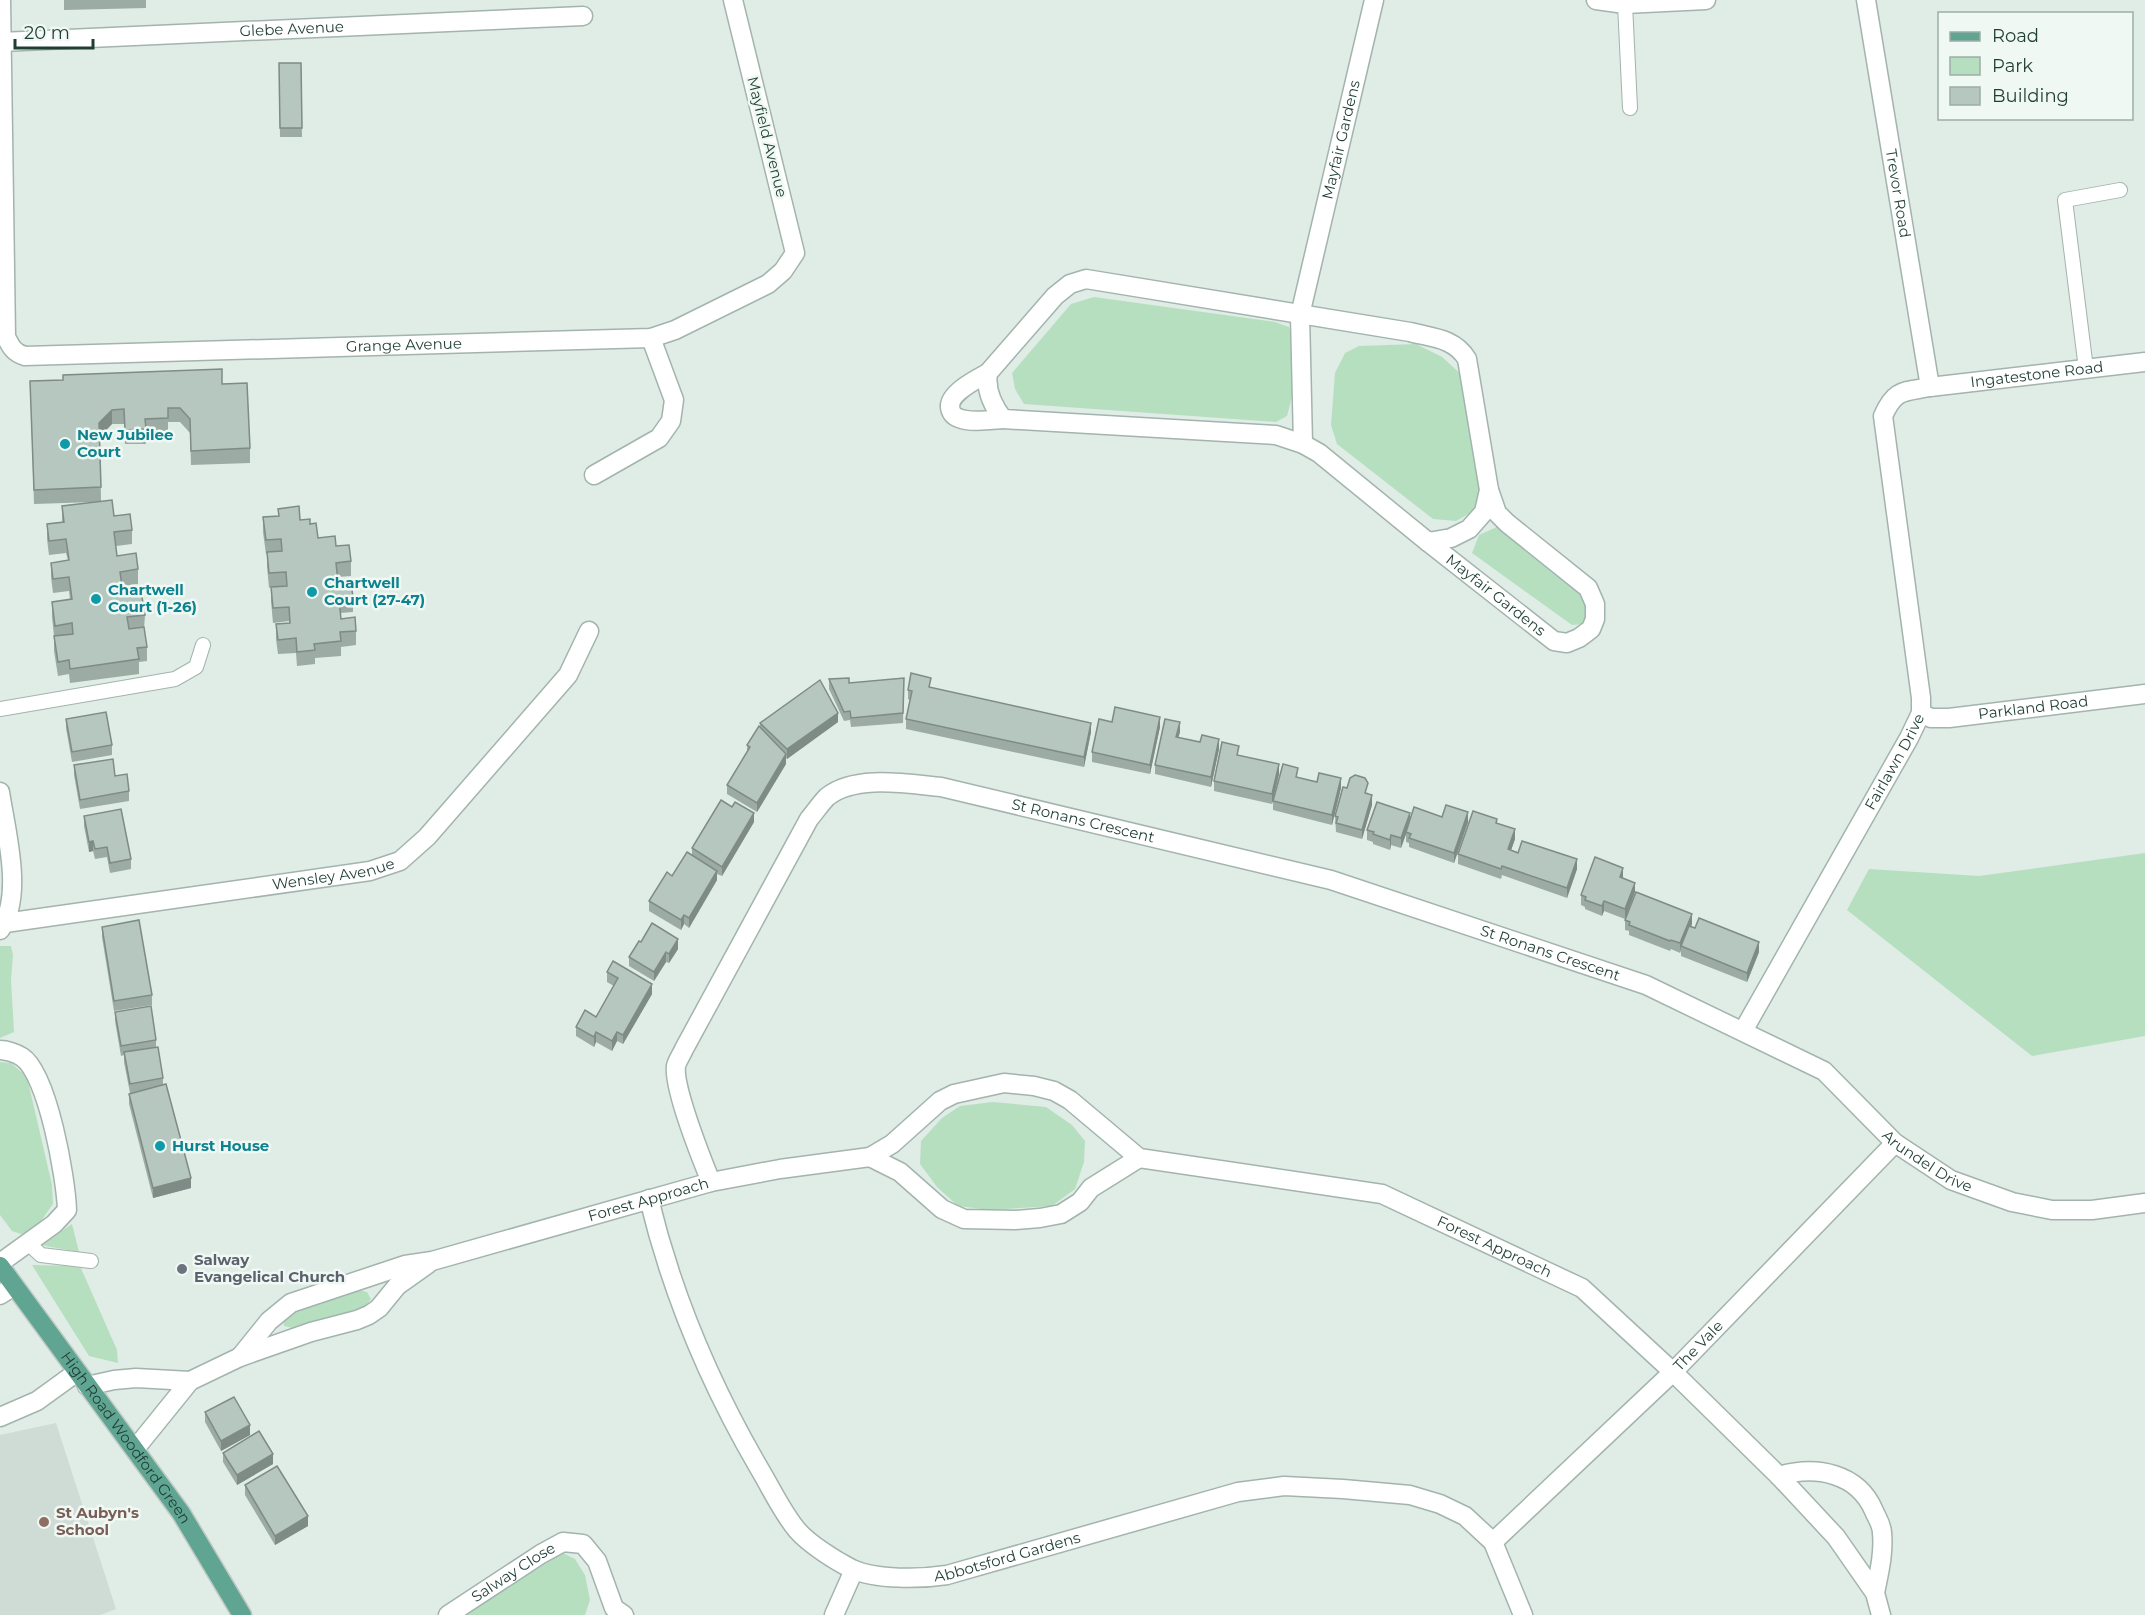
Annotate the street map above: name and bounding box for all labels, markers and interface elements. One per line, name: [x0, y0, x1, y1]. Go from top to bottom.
scale bar: [15, 12, 93, 50]
legend: [1938, 12, 2133, 120]
street label: Glebe Avenue: [239, 17, 344, 40]
text: 20 m: [24, 22, 70, 44]
text: Road: [1992, 25, 2039, 47]
text: Park: [1992, 55, 2033, 77]
street label: Mayfield Avenue: [743, 74, 792, 199]
street label: Mayfair Gardens: [1317, 78, 1364, 201]
text: Building: [1992, 85, 2069, 107]
street label: Trevor Road: [1882, 148, 1915, 239]
street label: Grange Avenue: [346, 333, 462, 356]
street label: Ingatestone Road: [1969, 357, 2104, 391]
place label: New Jubilee Court: [77, 425, 174, 461]
marker: New Jubilee Court: [58, 437, 72, 451]
street label: Mayfair Gardens: [1442, 550, 1550, 640]
place label: Chartwell Court (27-47): [324, 573, 425, 609]
place label: Chartwell Court (1-26): [108, 580, 197, 616]
marker: Chartwell Court (27-47): [305, 585, 319, 599]
marker: Chartwell Court (1-26): [89, 592, 103, 606]
street label: Parkland Road: [1977, 691, 2089, 723]
street label: Fairlawn Drive: [1860, 710, 1928, 813]
street label: St Ronans Crescent: [1010, 794, 1157, 847]
street label: Wensley Avenue: [271, 853, 397, 894]
street label: St Ronans Crescent: [1478, 920, 1623, 985]
street label: Arundel Drive: [1878, 1126, 1975, 1196]
place label: Hurst House: [172, 1136, 269, 1155]
marker: Hurst House: [153, 1139, 167, 1153]
street label: Forest Approach: [586, 1173, 711, 1225]
street label: Forest Approach: [1434, 1211, 1555, 1281]
place label: Salway Evangelical Church: [194, 1250, 345, 1286]
marker: Salway Evangelical Church: [175, 1262, 189, 1276]
street label: The Vale: [1669, 1316, 1727, 1375]
street label: High Road Woodford Green: [57, 1348, 195, 1527]
place label: St Aubyn's School: [56, 1503, 139, 1539]
marker: St Aubyn's School: [37, 1515, 51, 1529]
street label: Abbotsford Gardens: [933, 1527, 1082, 1586]
street label: Salway Close: [468, 1538, 558, 1606]

